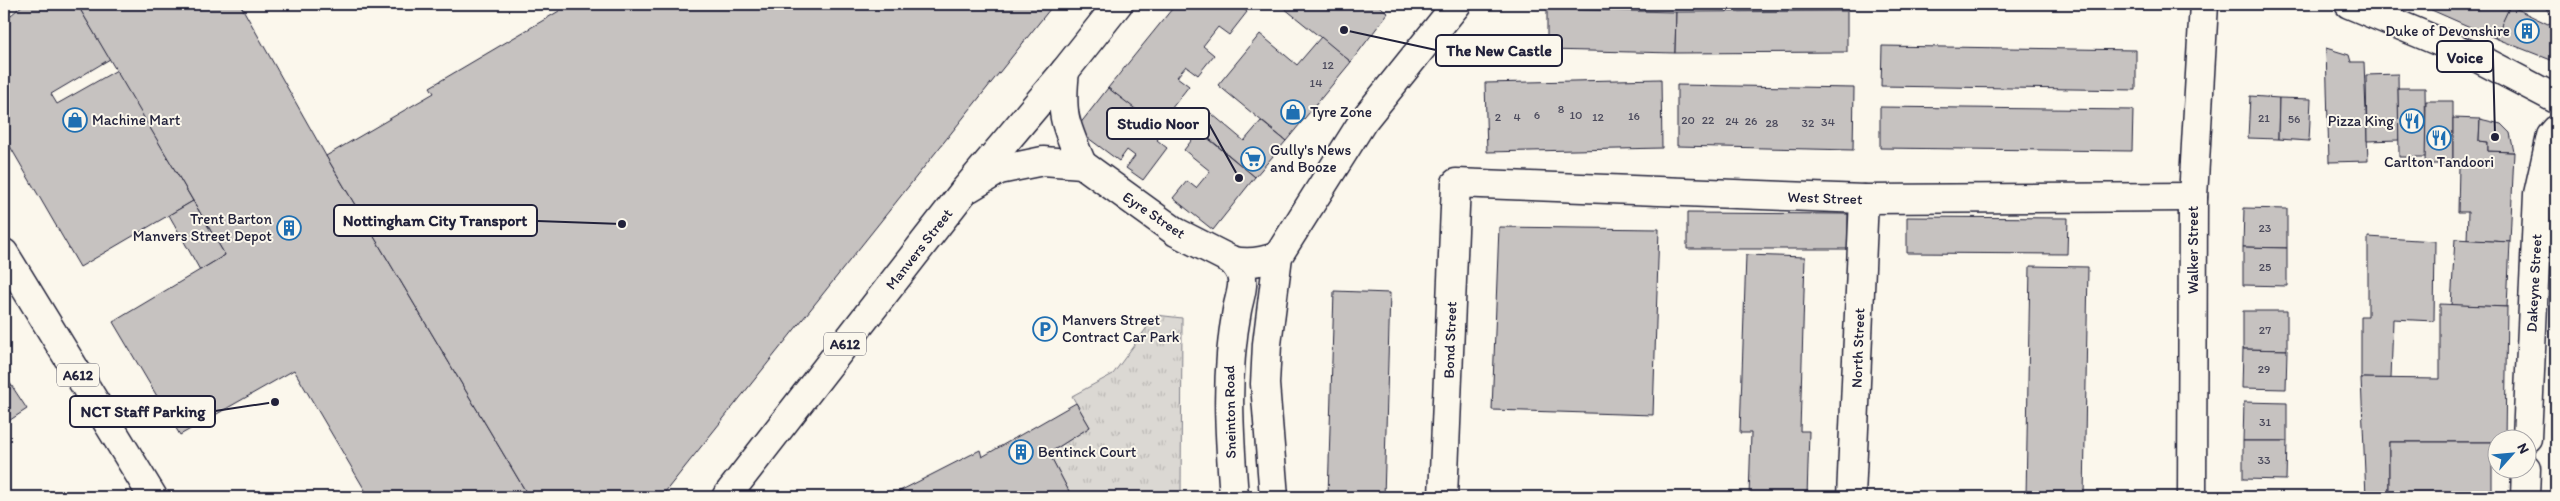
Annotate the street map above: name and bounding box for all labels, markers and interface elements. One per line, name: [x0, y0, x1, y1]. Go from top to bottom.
building icon: Duke of Devonshire: [2514, 18, 2540, 44]
place label: Duke of Devonshire: [2385, 22, 2510, 40]
callout: The New Castle: [1436, 35, 1562, 66]
text: The New Castle: [1445, 41, 1552, 60]
callout: Voice: [2437, 41, 2493, 72]
text: Voice: [2447, 48, 2483, 67]
house number: 12: [1322, 58, 1335, 72]
house number: 14: [1310, 76, 1322, 90]
shop icon: Tyre Zone: [1280, 99, 1306, 125]
house number: 8: [1558, 102, 1565, 116]
place label: Tyre Zone: [1310, 103, 1372, 121]
shop icon: Machine Mart: [62, 107, 88, 133]
callout: Studio Noor: [1107, 108, 1209, 139]
house number: 6: [1534, 108, 1540, 122]
house number: 10: [1570, 108, 1582, 122]
restaurant icon: Pizza King: [2399, 108, 2425, 134]
house number: 16: [1628, 109, 1640, 123]
house number: 2: [1495, 110, 1502, 124]
house number: 4: [1513, 110, 1521, 124]
house number: 12: [1592, 110, 1605, 124]
place label: Machine Mart: [92, 111, 181, 129]
house number: 21: [2258, 111, 2270, 125]
house number: 56: [2288, 112, 2300, 126]
place label: Pizza King: [2328, 112, 2394, 130]
house number: 20: [1681, 113, 1695, 127]
house number: 22: [1702, 113, 1715, 127]
text: Studio Noor: [1117, 114, 1200, 133]
house number: 24: [1725, 114, 1739, 128]
house number: 26: [1745, 114, 1757, 128]
house number: 34: [1821, 115, 1835, 129]
house number: 28: [1766, 116, 1779, 130]
house number: 32: [1802, 116, 1815, 130]
restaurant icon: Carlton Tandoori: [2426, 125, 2452, 151]
place label: Gully's News and Booze: [1270, 141, 1352, 176]
supermarket icon: Gully's News and Booze: [1240, 146, 1266, 172]
place label: Carlton Tandoori: [2384, 153, 2494, 171]
street label: Eyre Street: [1119, 188, 1189, 243]
street label: West Street: [1787, 188, 1863, 208]
callout: Nottingham City Transport: [334, 205, 537, 236]
street label: Manvers Street: [882, 205, 957, 293]
street label: Walker Street: [2184, 206, 2202, 294]
place label: Trent Barton Manvers Street Depot: [133, 210, 272, 245]
text: Nottingham City Transport: [343, 211, 527, 231]
building icon: Trent Barton Manvers Street Depot: [276, 215, 302, 241]
house number: 23: [2259, 221, 2272, 235]
street label: Dakeyne Street: [2522, 233, 2546, 333]
house number: 25: [2259, 260, 2271, 274]
street label: Bond Street: [1440, 301, 1460, 379]
street label: North Street: [1848, 307, 1868, 388]
place label: Manvers Street Contract Car Park: [1062, 311, 1180, 346]
parking icon: Manvers Street Contract Car Park: [1032, 316, 1058, 342]
house number: 27: [2259, 323, 2271, 337]
road number: A612: [824, 332, 866, 356]
house number: 29: [2258, 362, 2270, 376]
road number: A612: [57, 364, 99, 386]
street label: Sneinton Road: [1220, 365, 1240, 459]
callout: NCT Staff Parking: [70, 396, 215, 427]
text: NCT Staff Parking: [81, 402, 206, 422]
house number: 31: [2259, 415, 2271, 429]
north arrow: [2488, 428, 2538, 478]
building icon: Bentinck Court: [1008, 439, 1034, 465]
text: N: [2513, 440, 2533, 456]
place label: Bentinck Court: [1038, 443, 1137, 461]
house number: 33: [2257, 453, 2271, 467]

